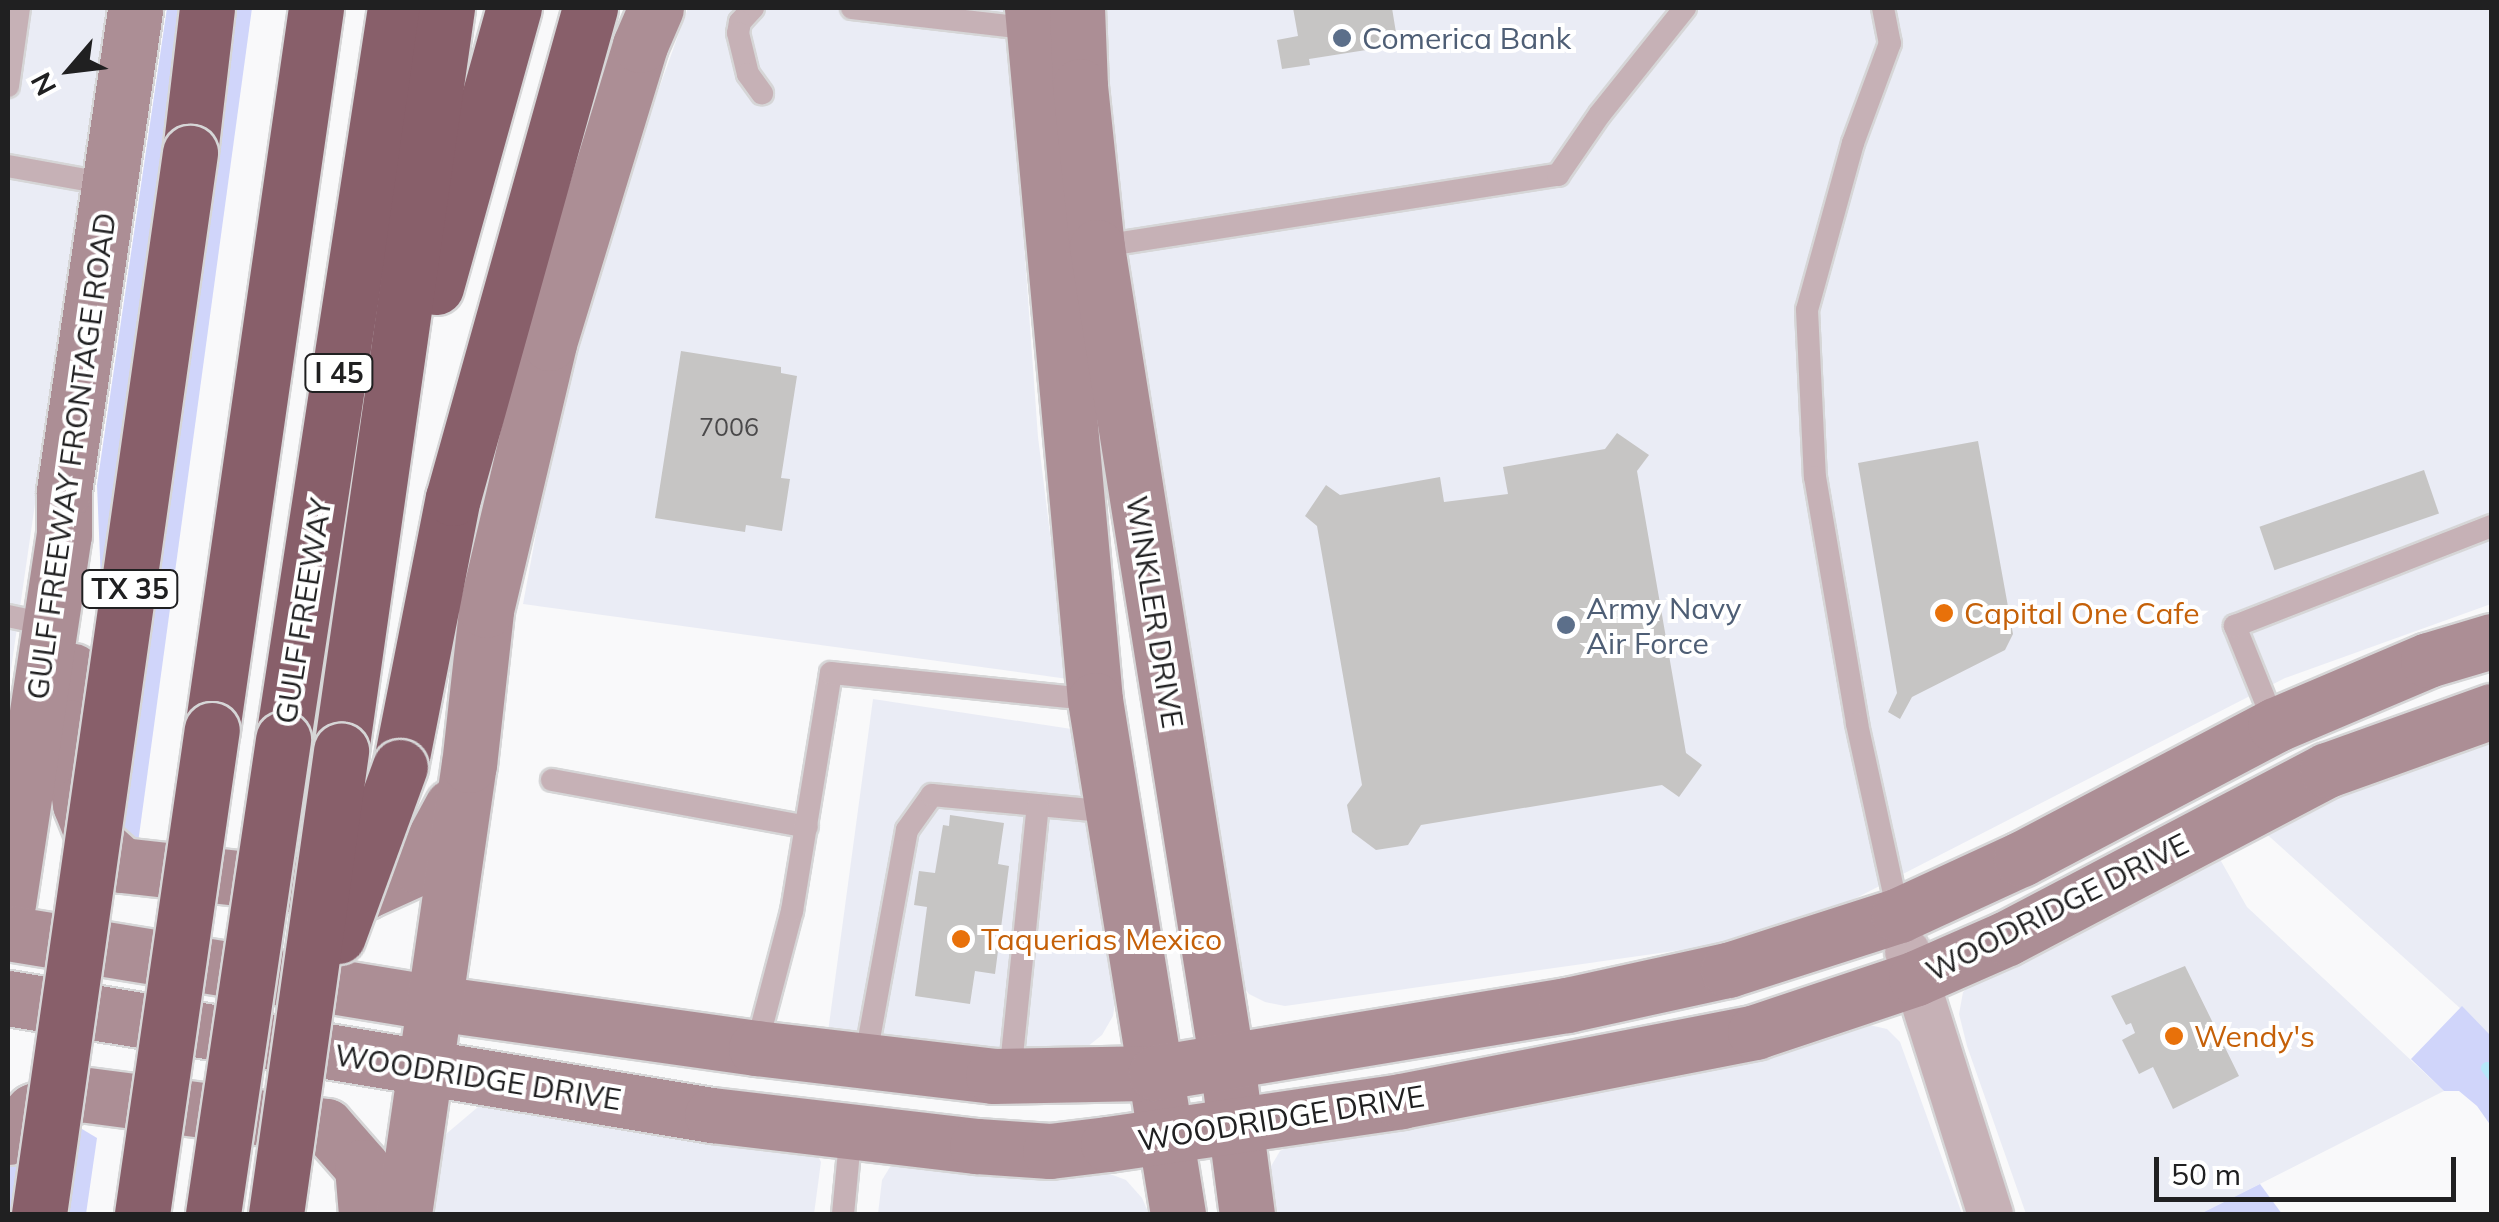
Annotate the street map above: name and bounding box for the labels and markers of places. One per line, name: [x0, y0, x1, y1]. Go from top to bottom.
place label: Comerica Bank: [1362, 20, 1571, 56]
marker: Comerica Bank: [1331, 27, 1353, 49]
place label: Army Navy Air Force: [1586, 590, 1741, 660]
place label: Capital One Cafe: [1964, 595, 2200, 631]
marker: Capital One Cafe: [1933, 602, 1955, 624]
marker: Army Navy Air Force: [1555, 614, 1577, 636]
place label: Taquerias Mexico: [981, 921, 1222, 957]
marker: Taquerias Mexico: [950, 928, 972, 950]
place label: Wendy's: [2194, 1018, 2315, 1054]
marker: Wendy's: [2163, 1025, 2185, 1047]

